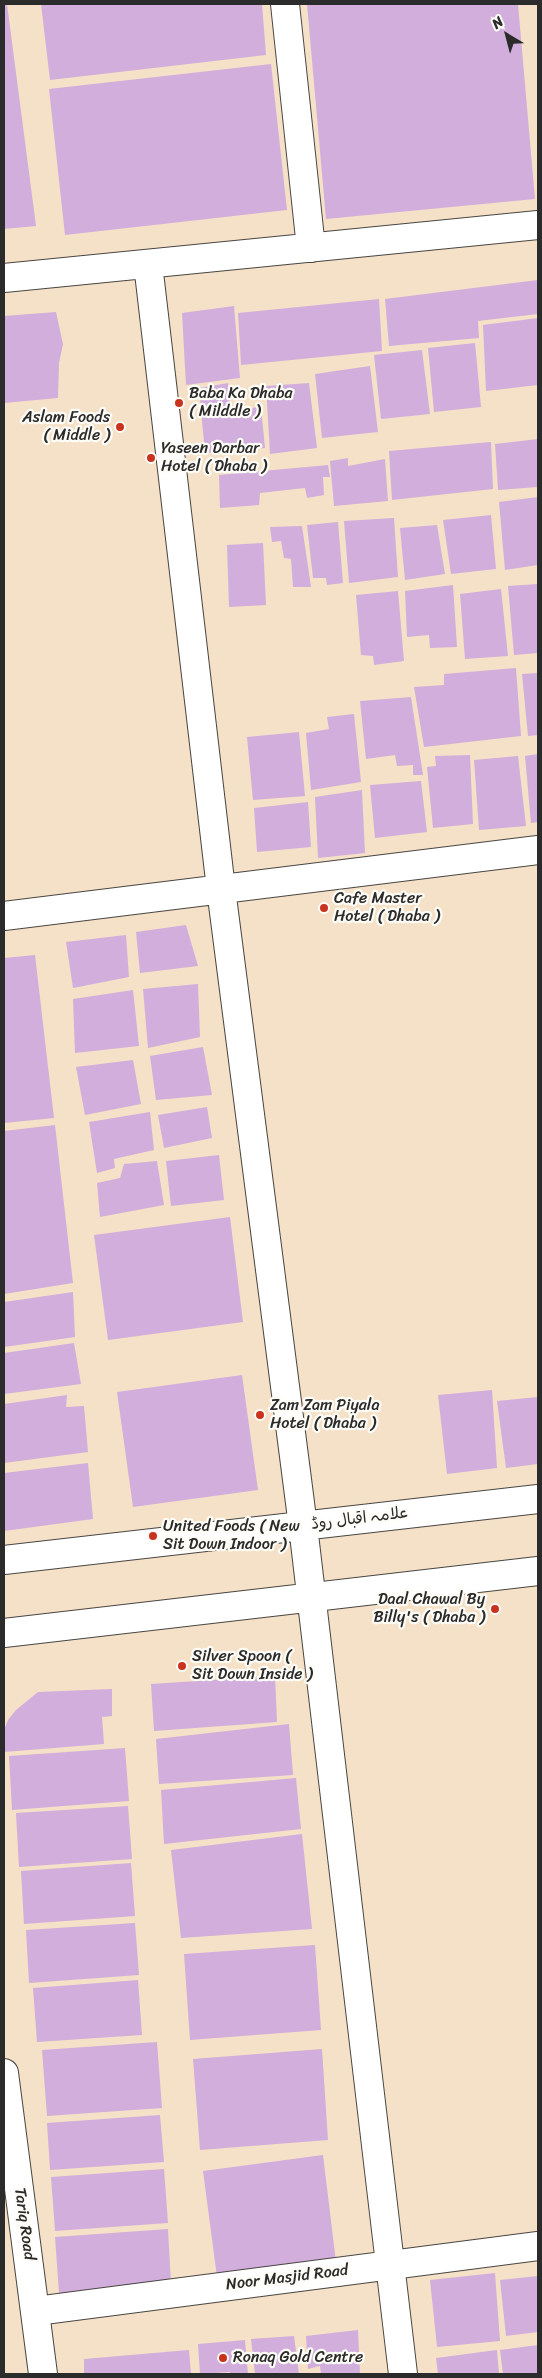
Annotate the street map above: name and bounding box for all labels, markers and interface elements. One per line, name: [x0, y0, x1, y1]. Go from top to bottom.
north arrow: [482, 10, 532, 60]
text: N: [486, 10, 509, 36]
place label: Baba Ka Dhaba ( Milddle ): [189, 384, 293, 422]
marker: Baba Ka Dhaba ( Milddle ): [173, 397, 185, 409]
place label: Aslam Foods ( Middle ): [22, 408, 110, 446]
marker: Aslam Foods ( Middle ): [114, 421, 126, 433]
place label: Yaseen Darbar Hotel ( Dhaba ): [161, 439, 267, 477]
marker: Yaseen Darbar Hotel ( Dhaba ): [145, 452, 157, 464]
place label: Cafe Master Hotel ( Dhaba ): [334, 889, 440, 927]
marker: Cafe Master Hotel ( Dhaba ): [318, 902, 330, 914]
place label: Zam Zam Piyala Hotel ( Dhaba ): [270, 1396, 379, 1434]
marker: Zam Zam Piyala Hotel ( Dhaba ): [254, 1409, 266, 1421]
street label: علامہ اقبال روڈ: [310, 1503, 410, 1535]
place label: United Foods ( New Sit Down Indoor ): [163, 1517, 300, 1555]
marker: United Foods ( New Sit Down Indoor ): [147, 1530, 159, 1542]
place label: Daal Chawal By Billy's ( Dhaba ): [373, 1590, 485, 1628]
marker: Daal Chawal By Billy's ( Dhaba ): [489, 1603, 501, 1615]
place label: Silver Spoon ( Sit Down Inside ): [192, 1647, 312, 1685]
marker: Silver Spoon ( Sit Down Inside ): [176, 1660, 188, 1672]
street label: Tariq Road: [9, 2187, 39, 2261]
street label: Noor Masjid Road: [225, 2261, 349, 2295]
place label: Ronaq Gold Centre: [233, 2348, 363, 2368]
marker: Ronaq Gold Centre: [217, 2352, 229, 2364]

